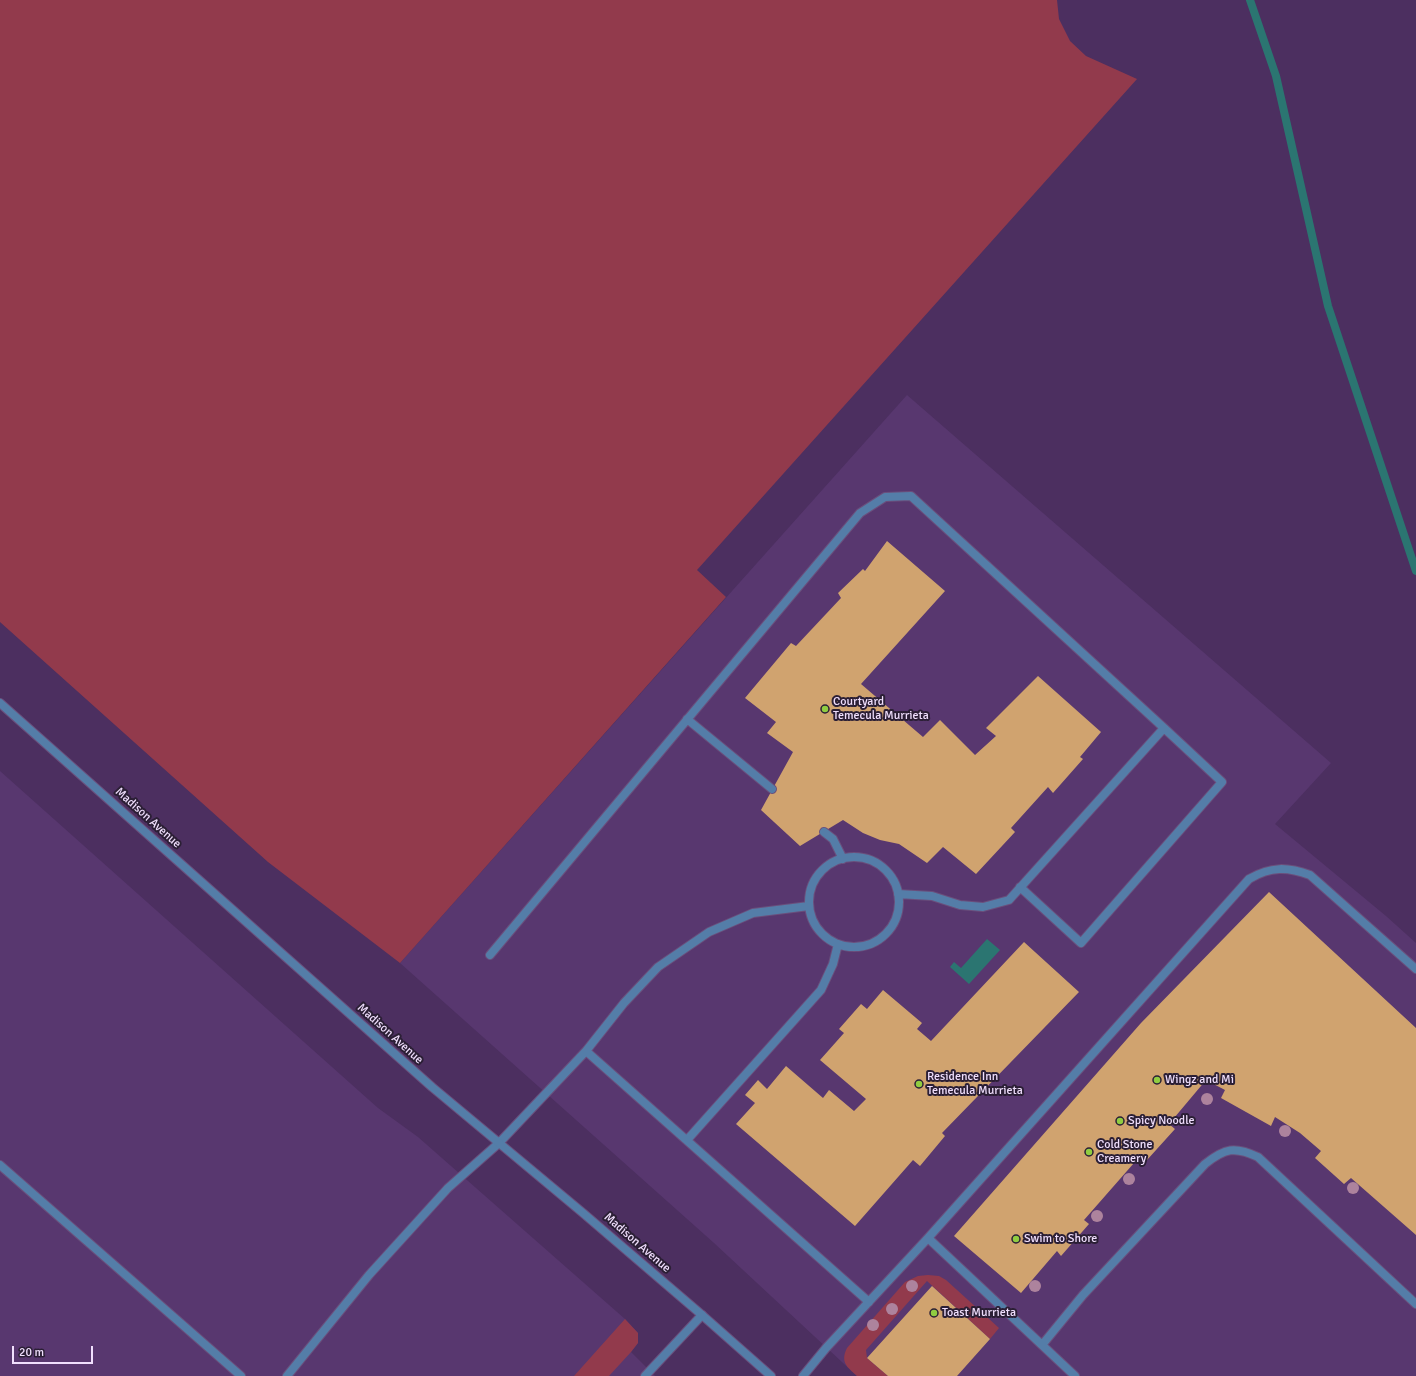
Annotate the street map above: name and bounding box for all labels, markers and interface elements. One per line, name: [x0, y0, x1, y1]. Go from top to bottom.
place label: Courtyard Temecula Murrieta: [833, 695, 929, 723]
marker: Courtyard Temecula Murrieta: [820, 704, 830, 714]
street label: Madison Avenue: [112, 785, 184, 851]
street label: Madison Avenue: [354, 1001, 426, 1067]
place label: Residence Inn Temecula Murrieta: [927, 1070, 1023, 1098]
place label: Wingz and Mi: [1165, 1073, 1234, 1087]
marker: Wingz and Mi: [1152, 1075, 1162, 1085]
marker: Residence Inn Temecula Murrieta: [914, 1079, 924, 1089]
place label: Spicy Noodle: [1128, 1114, 1195, 1128]
marker: Spicy Noodle: [1115, 1116, 1125, 1126]
place label: Cold Stone Creamery: [1097, 1138, 1152, 1166]
marker: Cold Stone Creamery: [1084, 1147, 1094, 1157]
street label: Madison Avenue: [601, 1210, 673, 1276]
place label: Swim to Shore: [1024, 1232, 1097, 1246]
marker: Swim to Shore: [1011, 1234, 1021, 1244]
place label: Toast Murrieta: [942, 1306, 1016, 1320]
marker: Toast Murrieta: [929, 1308, 939, 1318]
scale bar: [14, 1338, 95, 1364]
text: 20 m: [19, 1345, 44, 1360]

